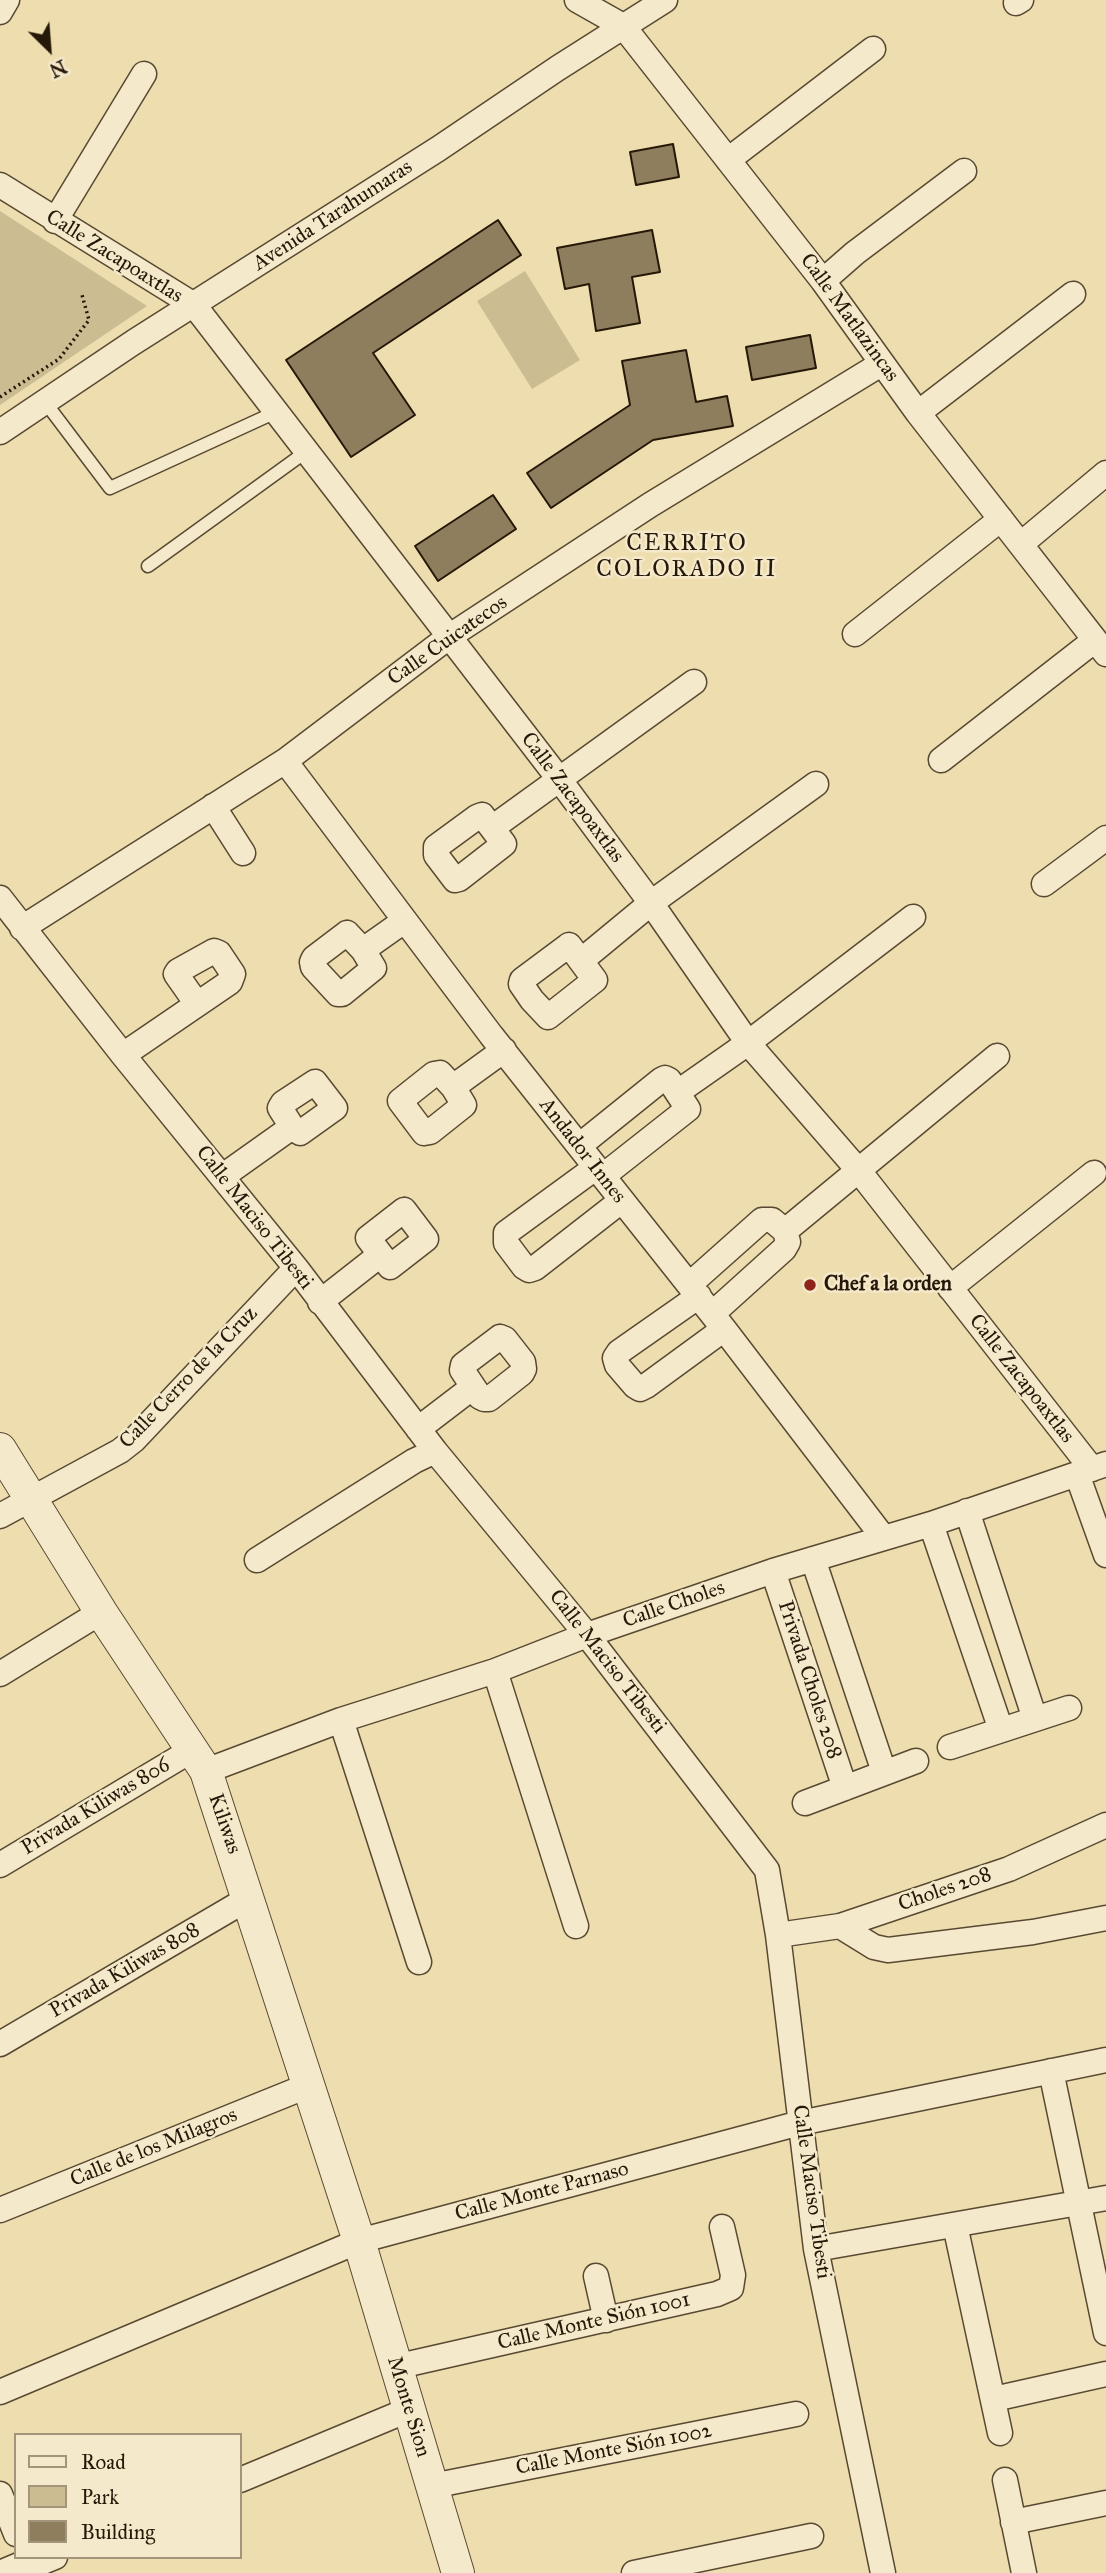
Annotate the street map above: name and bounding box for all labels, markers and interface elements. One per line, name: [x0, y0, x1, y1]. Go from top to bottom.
north arrow: [14, 14, 84, 84]
text: N: [46, 55, 70, 82]
street label: Avenida Tarahumaras: [248, 155, 418, 277]
street label: Calle Zacapoaxtlas: [41, 205, 187, 309]
street label: Calle Matlazincas: [794, 249, 904, 387]
district label: CERRITO COLORADO II: [598, 530, 776, 584]
street label: Calle Cuicatecos: [383, 590, 513, 692]
street label: Calle Zacapoaxtlas: [515, 728, 629, 868]
street label: Andador Innes: [533, 1093, 631, 1209]
street label: Calle Maciso Tibesti: [190, 1141, 318, 1295]
place label: Chef a la orden: [824, 1272, 952, 1298]
marker: Chef a la orden: [802, 1277, 818, 1293]
street label: Calle Cerro de la Cruz: [115, 1302, 263, 1454]
street label: Calle Zacapoaxtlas: [963, 1310, 1079, 1448]
street label: Calle Choles: [620, 1576, 728, 1634]
street label: Calle Maciso Tibesti: [543, 1585, 671, 1739]
street label: Privada Choles 208: [772, 1598, 846, 1762]
street label: Privada Kiliwas 806: [17, 1753, 175, 1861]
street label: Kiliwas: [202, 1791, 246, 1857]
street label: Choles 208: [895, 1862, 995, 1918]
street label: Privada Kiliwas 808: [45, 1918, 205, 2024]
street label: Calle de los Milagros: [67, 2103, 241, 2193]
street label: Calle Maciso Tibesti: [786, 2103, 836, 2281]
street label: Calle Monte Parnaso: [452, 2157, 632, 2227]
street label: Calle Monte Sión 1001: [495, 2288, 693, 2356]
street label: Monte Sion: [381, 2354, 435, 2460]
street label: Calle Monte Sión 1002: [514, 2419, 714, 2481]
legend: [14, 2433, 242, 2559]
text: Road: [81, 2449, 126, 2475]
text: Park: [81, 2484, 119, 2510]
text: Building: [81, 2519, 155, 2545]

